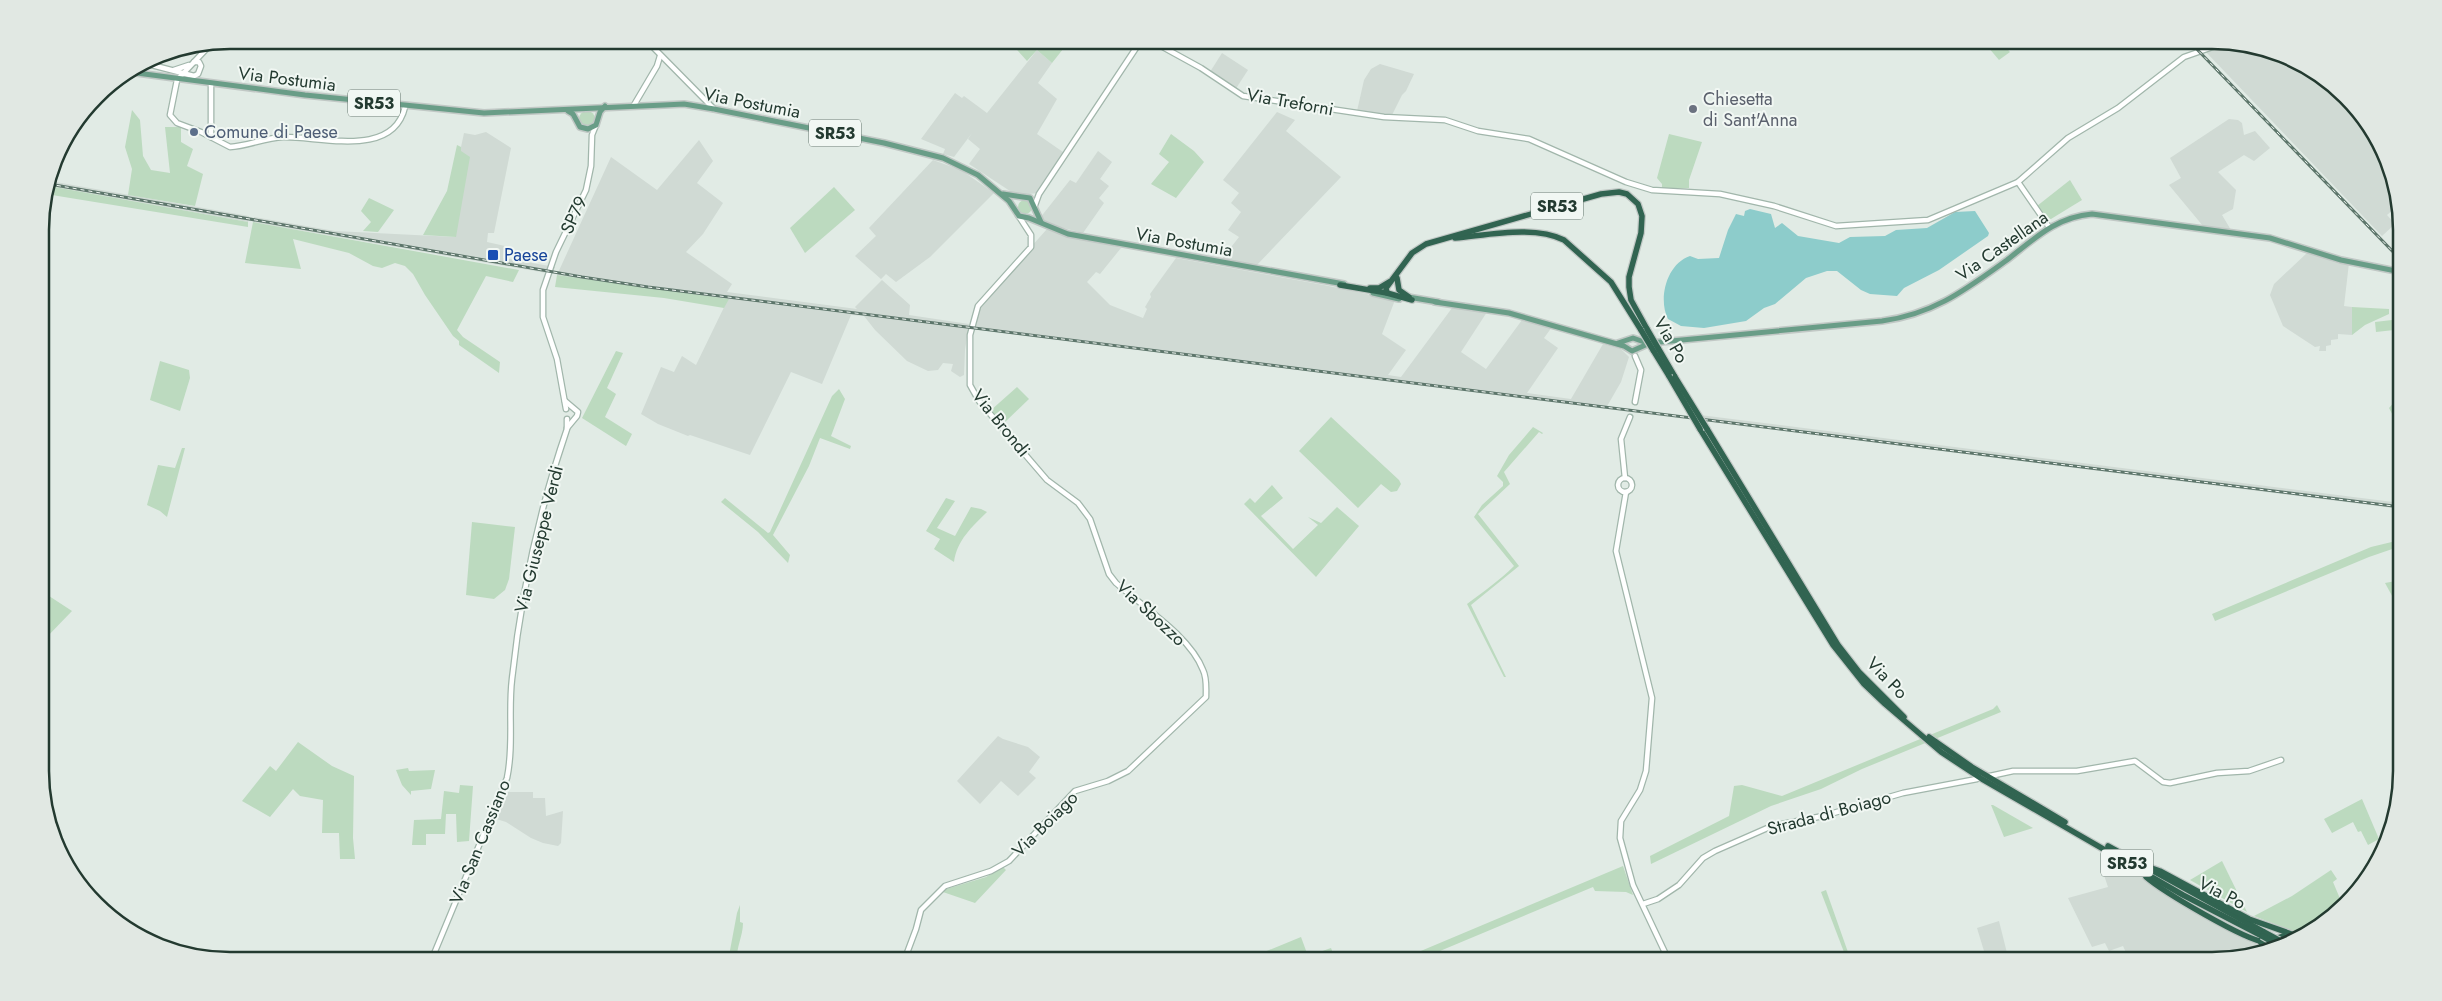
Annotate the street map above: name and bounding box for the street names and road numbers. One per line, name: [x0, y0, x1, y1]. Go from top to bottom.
street label: Via Postumia: [237, 60, 337, 98]
street label: Via Postumia: [701, 81, 803, 125]
street label: Via Treforni: [1244, 82, 1336, 122]
road number: SR53: [348, 90, 400, 116]
road number: SR53: [809, 120, 861, 146]
street label: SP79: [554, 192, 594, 238]
road number: SR53: [1531, 192, 1583, 220]
street label: Via Castellana: [1951, 205, 2053, 287]
street label: Via Postumia: [1133, 221, 1235, 263]
street label: Via Po: [1647, 312, 1695, 368]
street label: Via Brondi: [965, 383, 1037, 463]
street label: Via Giuseppe Verdi: [508, 462, 570, 616]
street label: Via Sbozzo: [1110, 574, 1192, 652]
street label: Via Po: [1860, 651, 1914, 705]
street label: Via San Cassiano: [443, 776, 517, 908]
street label: Strada di Boiago: [1764, 784, 1894, 842]
street label: Via Boiago: [1006, 785, 1084, 863]
road number: SR53: [2101, 850, 2153, 876]
street label: Via Po: [2194, 870, 2250, 916]

